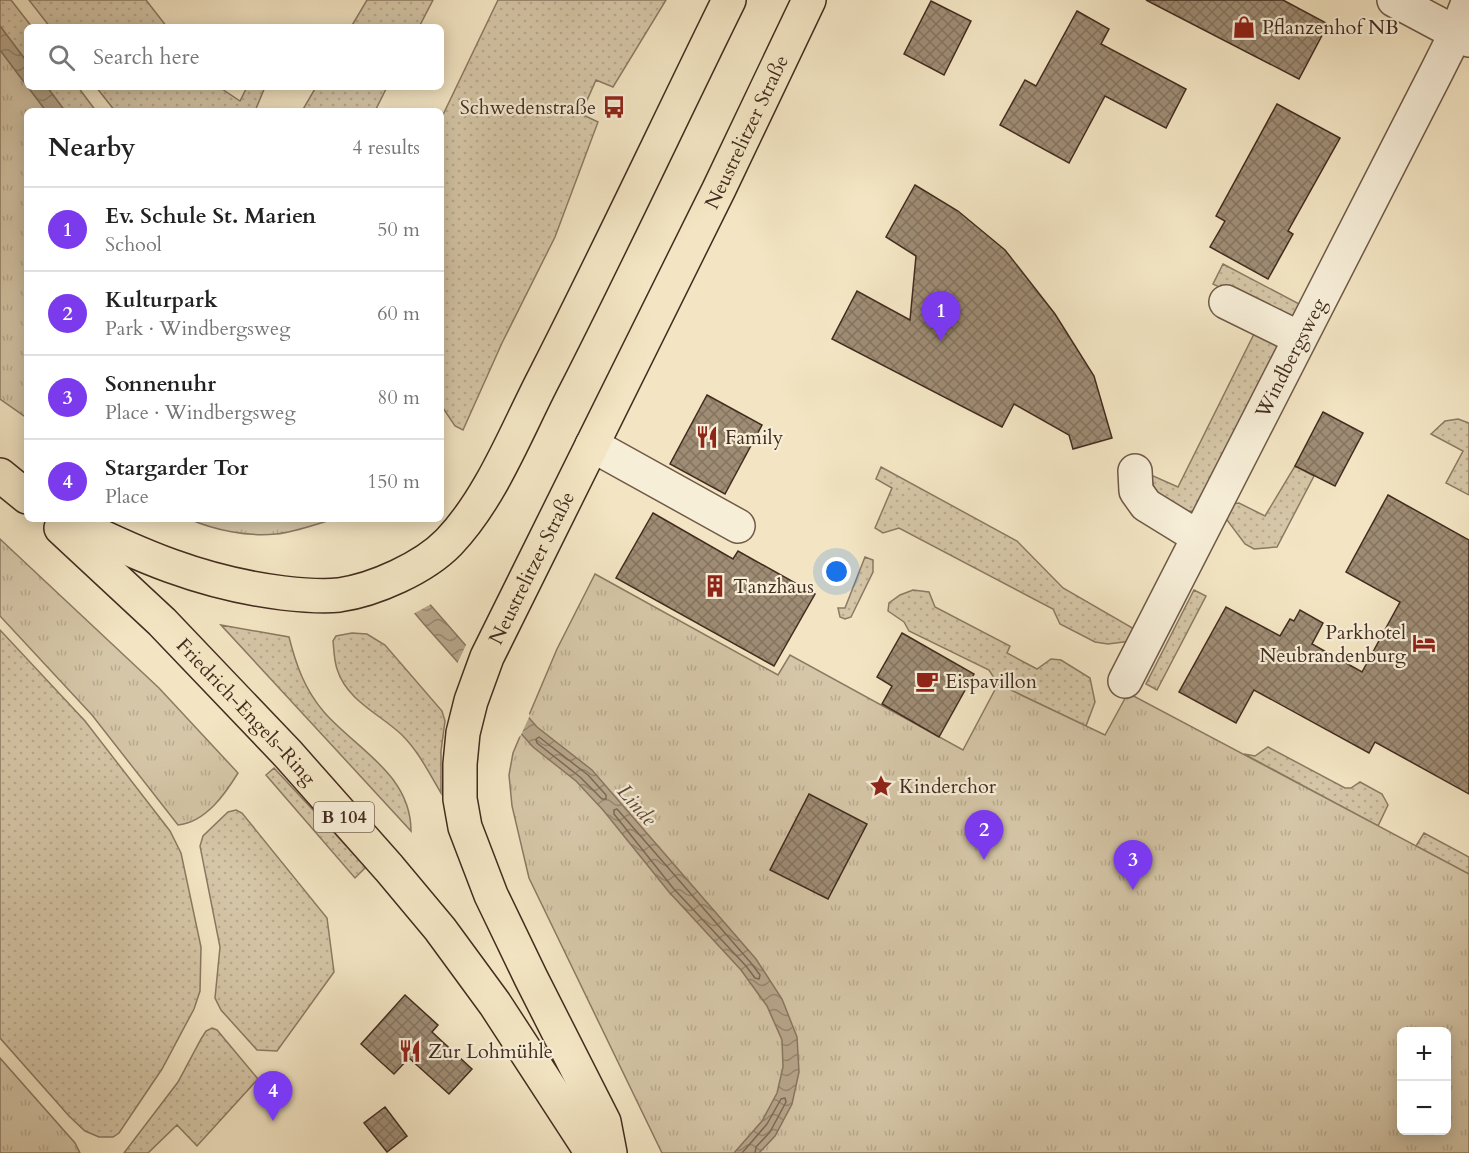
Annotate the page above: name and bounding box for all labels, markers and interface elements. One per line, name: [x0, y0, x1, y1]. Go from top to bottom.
shop icon: Pflanzenhof NB: [1231, 14, 1257, 40]
place label: Pflanzenhof NB: [1262, 14, 1399, 41]
search box: [24, 24, 444, 90]
icon: search: [45, 41, 78, 74]
text: Search here: [93, 42, 200, 72]
street label: Neustrelitzer Straße: [698, 51, 795, 214]
place label: Schwedenstraße: [460, 94, 596, 121]
bus stop icon: Schwedenstraße: [601, 94, 627, 120]
text: Nearby: [48, 130, 136, 165]
text: 4 results: [352, 134, 420, 161]
text: Ev. Schule St. Marien: [105, 201, 316, 231]
text: 1: [62, 216, 73, 243]
text: 50 m: [377, 216, 420, 243]
text: School: [105, 231, 162, 258]
text: Kulturpark: [105, 285, 218, 315]
pin: 1: [922, 292, 960, 341]
street label: Windbergsweg: [1248, 293, 1333, 423]
text: 2: [62, 300, 73, 327]
text: 60 m: [377, 300, 420, 327]
text: Park · Windbergsweg: [105, 315, 290, 342]
text: Sonnenuhr: [105, 369, 216, 399]
text: 3: [62, 384, 73, 411]
text: 80 m: [377, 384, 420, 411]
text: Place · Windbergsweg: [105, 399, 296, 426]
restaurant icon: Family: [694, 424, 720, 450]
place label: Family: [725, 424, 784, 451]
text: Stargarder Tor: [105, 453, 248, 483]
text: 4: [62, 468, 73, 495]
text: 150 m: [367, 468, 420, 495]
text: Place: [105, 483, 149, 510]
street label: Neustrelitzer Straße: [482, 487, 581, 649]
your location: [822, 557, 851, 586]
building icon: Tanzhaus: [702, 573, 728, 599]
place label: Tanzhaus: [733, 573, 814, 600]
place label: Parkhotel Neubrandenburg: [1260, 619, 1407, 669]
hotel icon: Parkhotel Neubrandenburg: [1411, 630, 1437, 656]
street label: Friedrich-Engels-Ring: [170, 632, 323, 792]
cafe icon: Eispavillon: [914, 668, 940, 694]
place label: Eispavillon: [945, 668, 1038, 695]
place icon: Kinderchor: [868, 773, 894, 799]
place label: Kinderchor: [899, 773, 997, 800]
water label: Linde: [610, 778, 664, 833]
road number: B 104: [314, 802, 374, 832]
pin: 2: [964, 810, 1004, 860]
pin: 3: [1114, 840, 1152, 890]
map controls: [1397, 1027, 1451, 1135]
button: +: [1397, 1027, 1451, 1081]
restaurant icon: Zur Lohmühle: [397, 1038, 423, 1064]
place label: Zur Lohmühle: [428, 1038, 553, 1065]
pin: 4: [254, 1072, 292, 1121]
button: −: [1397, 1081, 1451, 1135]

